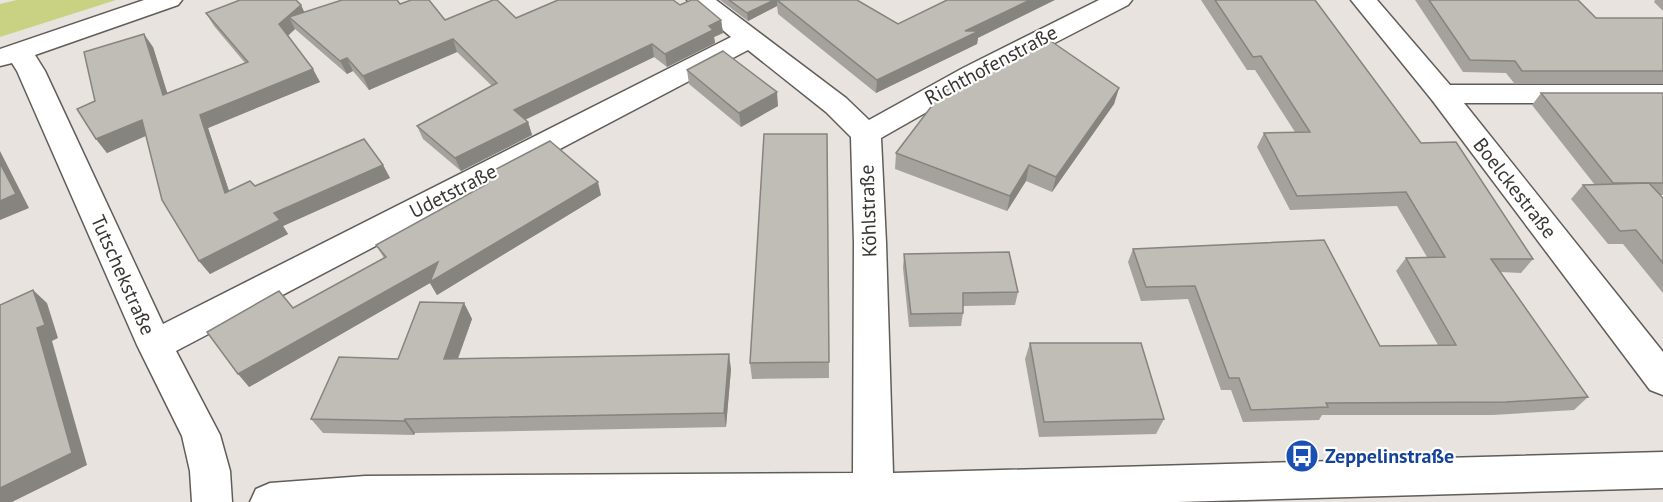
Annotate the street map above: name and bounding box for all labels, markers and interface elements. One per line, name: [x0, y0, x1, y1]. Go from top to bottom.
street label: Richthofenstraße: [920, 19, 1062, 111]
street label: Boelckestraße: [1468, 132, 1562, 244]
street label: Udetstraße: [405, 158, 501, 224]
street label: Köhlstraße: [853, 164, 883, 258]
street label: Tutschekstraße: [85, 211, 161, 339]
bus stop icon: Zeppelinstraße: [1284, 438, 1320, 474]
place label: Zeppelinstraße: [1325, 443, 1454, 469]

